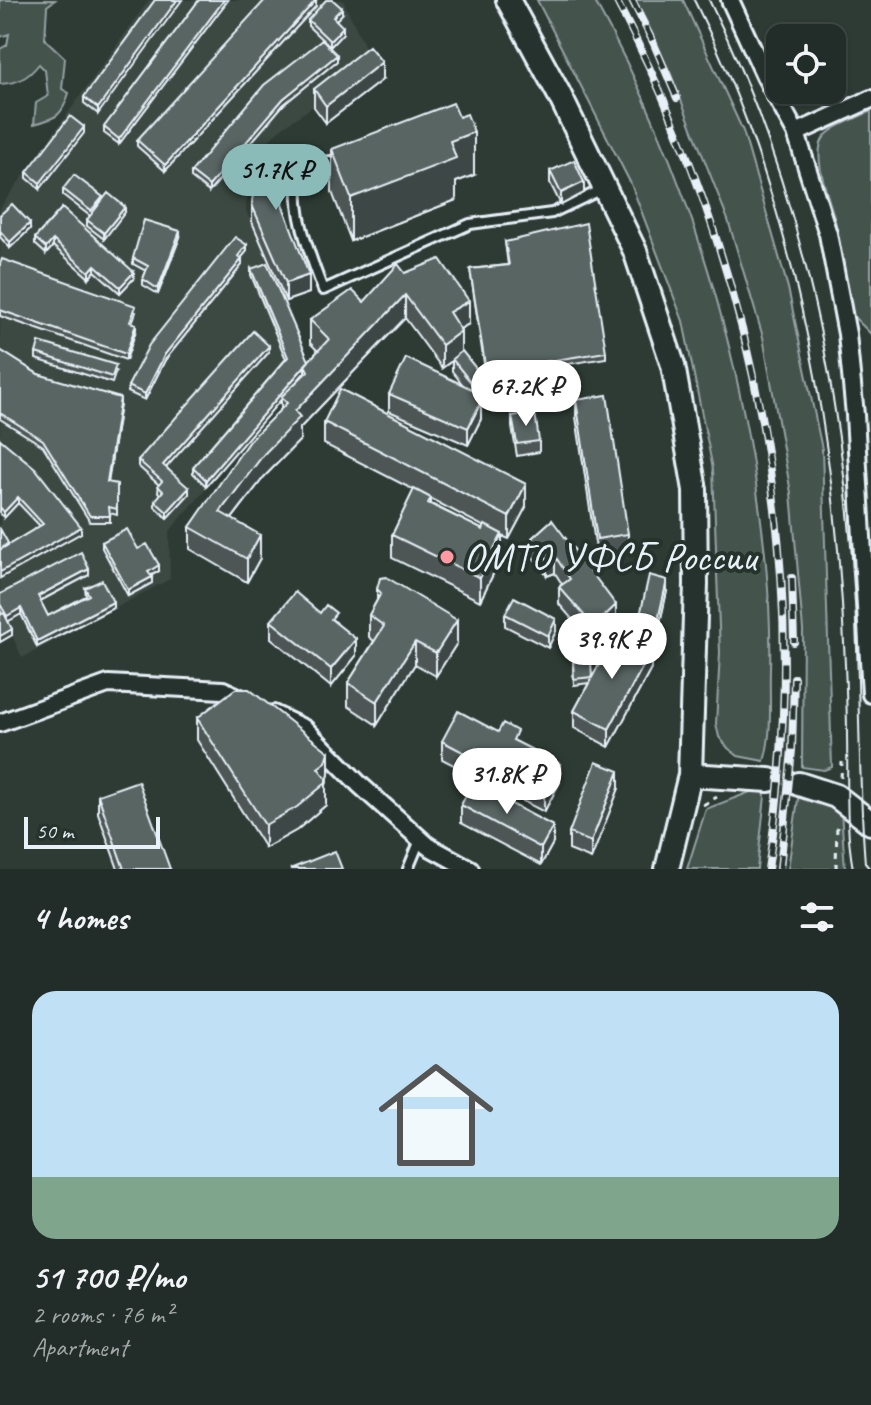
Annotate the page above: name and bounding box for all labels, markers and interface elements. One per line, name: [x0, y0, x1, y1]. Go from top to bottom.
map controls: [766, 24, 846, 104]
button: locate: [766, 24, 846, 104]
pin: 51.7K ₽: [202, 144, 350, 212]
text: 51.7K ₽: [240, 153, 312, 186]
pin: 67.2K ₽: [452, 360, 600, 428]
text: 67.2K ₽: [489, 369, 563, 402]
place label: ОМТО УФСБ России: [463, 532, 760, 582]
marker: ОМТО УФСБ России: [438, 548, 456, 566]
pin: 39.9K ₽: [538, 613, 686, 681]
text: 39.9K ₽: [576, 622, 648, 655]
pin: 31.8K ₽: [433, 748, 581, 816]
text: 31.8K ₽: [470, 757, 544, 790]
scale bar: [24, 813, 160, 849]
text: 50 m: [36, 817, 73, 845]
icon: filters: [795, 895, 839, 939]
text: 4 homes: [32, 896, 128, 939]
icon: home: [364, 1043, 508, 1187]
text: 51 700 ₽/mo: [32, 1255, 185, 1298]
text: 2 rooms · 76 m²: [32, 1298, 173, 1331]
text: Apartment: [32, 1331, 128, 1364]

